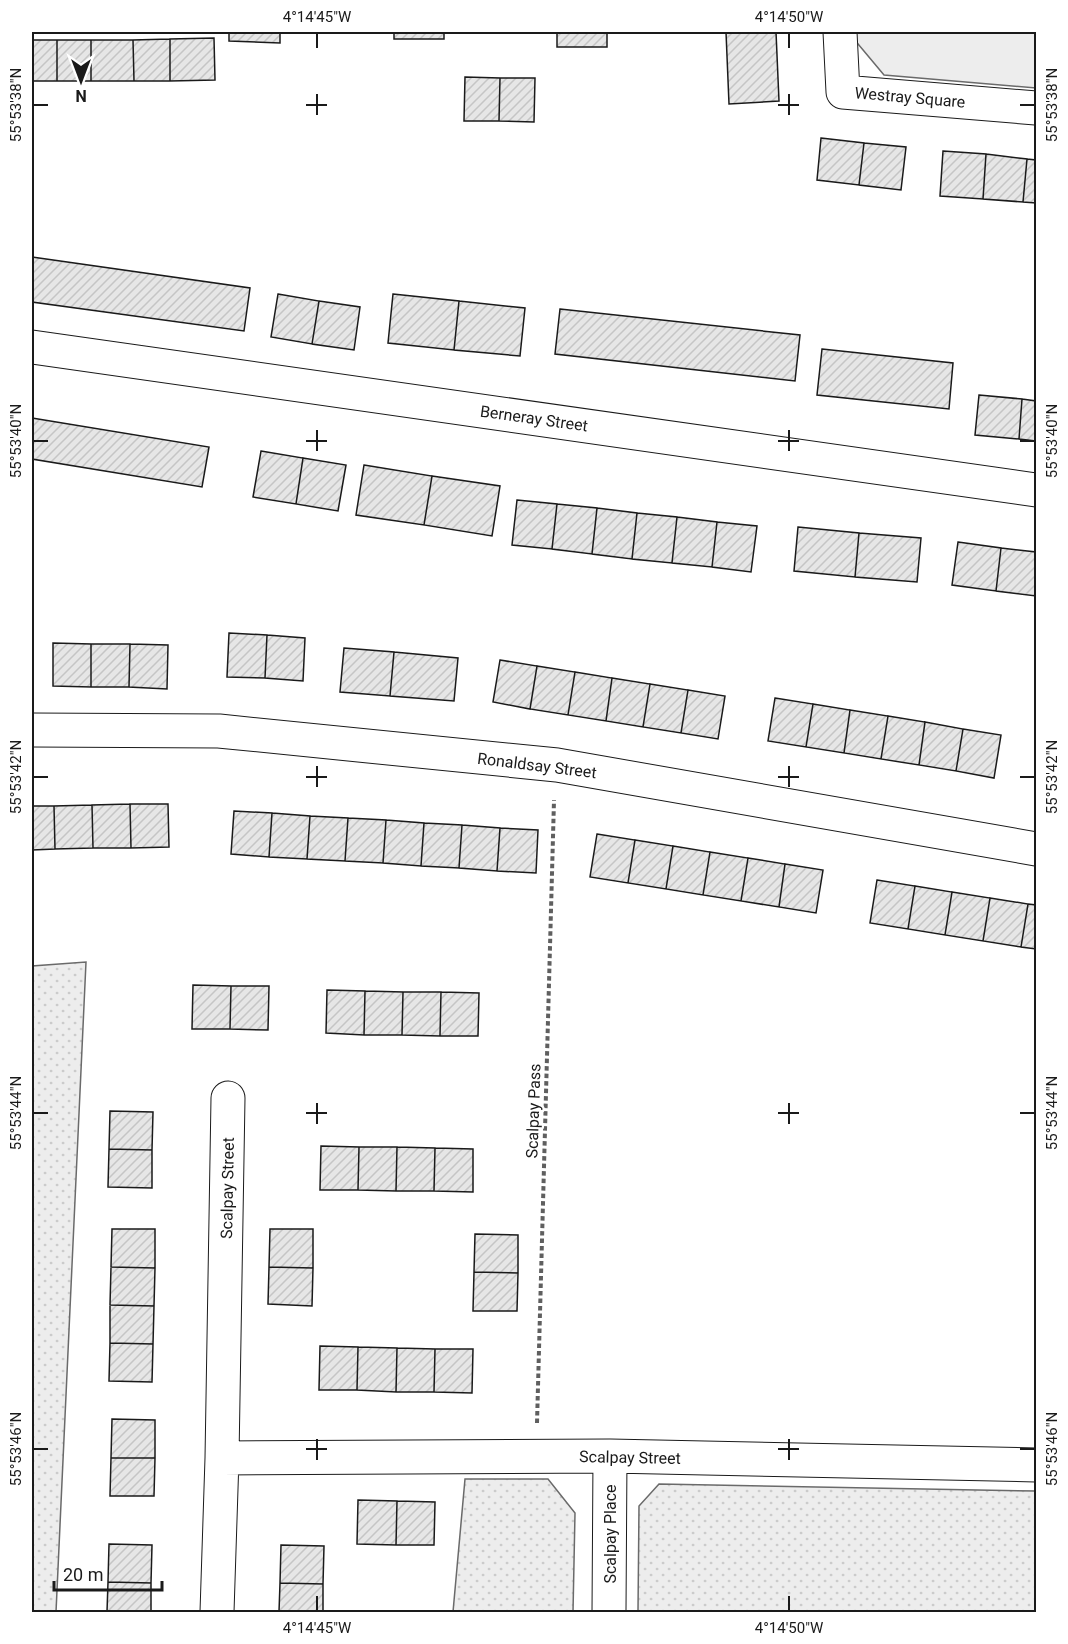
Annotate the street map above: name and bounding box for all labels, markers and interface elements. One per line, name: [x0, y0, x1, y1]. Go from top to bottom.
text: 4°14'45"W: [283, 8, 351, 26]
text: 4°14'50"W: [755, 8, 823, 26]
north arrow: [51, 51, 111, 111]
text: 55°53'38"N: [7, 68, 25, 142]
text: 55°53'38"N: [1043, 68, 1061, 142]
street label: Westray Square: [854, 83, 966, 112]
text: N: [75, 86, 87, 105]
street label: Berneray Street: [479, 402, 589, 435]
text: 55°53'40"N: [7, 404, 25, 478]
text: 55°53'40"N: [1043, 404, 1061, 478]
text: 55°53'42"N: [7, 740, 25, 814]
text: 55°53'42"N: [1043, 740, 1061, 814]
street label: Ronaldsay Street: [476, 749, 598, 782]
street label: Scalpay Pass: [522, 1063, 545, 1159]
text: 55°53'44"N: [7, 1076, 25, 1150]
text: 55°53'44"N: [1043, 1076, 1061, 1150]
street label: Scalpay Street: [217, 1137, 238, 1239]
text: 55°53'46"N: [7, 1412, 25, 1486]
text: 55°53'46"N: [1043, 1412, 1061, 1486]
street label: Scalpay Street: [579, 1447, 681, 1468]
street label: Scalpay Place: [601, 1484, 620, 1584]
scale bar: [54, 1554, 162, 1592]
text: 20 m: [63, 1564, 103, 1585]
text: 4°14'45"W: [283, 1619, 351, 1637]
text: 4°14'50"W: [755, 1619, 823, 1637]

